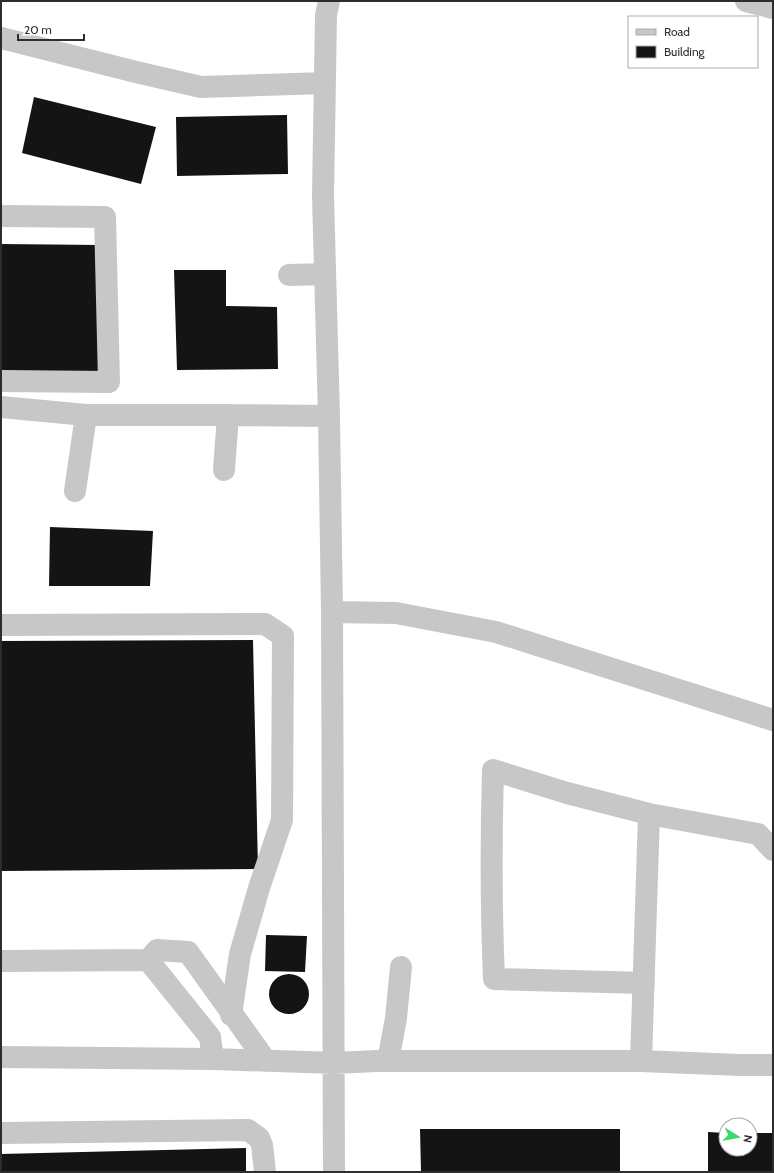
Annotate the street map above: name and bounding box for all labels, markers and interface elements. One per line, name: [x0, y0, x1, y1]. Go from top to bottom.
scale bar: [18, 16, 84, 42]
legend: [628, 16, 758, 68]
text: 20 m: [24, 22, 52, 37]
text: Road: [664, 24, 690, 39]
text: Building: [664, 44, 706, 59]
north arrow: [718, 1117, 758, 1157]
text: N: [740, 1134, 755, 1144]

